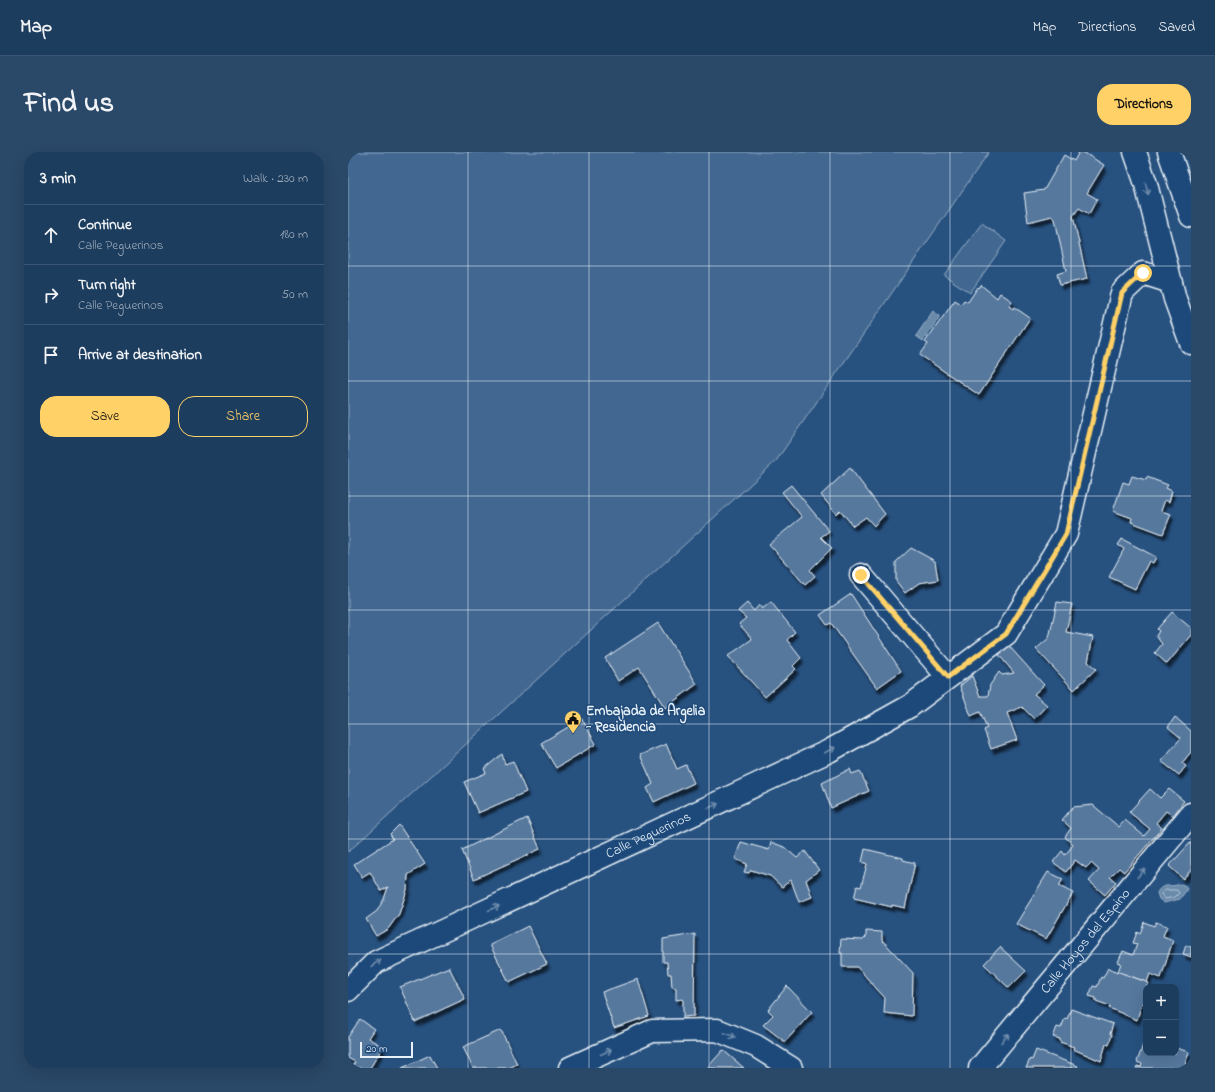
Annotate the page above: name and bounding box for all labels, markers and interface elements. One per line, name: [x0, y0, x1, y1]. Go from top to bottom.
text: Map: [20, 14, 52, 41]
text: Map: [1033, 17, 1056, 38]
text: Directions: [1078, 17, 1136, 38]
text: Saved: [1158, 17, 1195, 38]
text: Find us: [24, 84, 114, 125]
button: Directions: [1097, 84, 1191, 125]
text: 3 min: [40, 166, 76, 191]
text: Walk · 230 m: [243, 169, 308, 188]
one-way arrow: [1144, 182, 1152, 195]
text: Continue: [78, 214, 132, 236]
icon: ahead: [40, 224, 62, 246]
text: 180 m: [280, 225, 308, 244]
text: Calle Peguerinos: [78, 236, 163, 255]
route start: [1134, 264, 1152, 282]
text: Turn right: [78, 274, 136, 296]
icon: right: [40, 284, 62, 306]
text: 50 m: [282, 285, 308, 304]
text: Calle Peguerinos: [78, 296, 163, 315]
icon: arrive: [40, 344, 62, 366]
text: Arrive at destination: [78, 344, 202, 366]
button: Save: [40, 396, 170, 437]
button: Share: [178, 396, 308, 437]
route end: [852, 566, 870, 584]
place label: Embajada de Argelia - Residencia: [585, 701, 706, 738]
public building icon: Embajada de Argelia - Residencia: [563, 709, 583, 734]
one-way arrow: [824, 746, 836, 753]
one-way arrow: [707, 802, 719, 809]
street label: Calle Peguerinos: [602, 806, 694, 864]
one-way arrow: [1137, 868, 1146, 879]
street label: Calle Hoyos del Espino: [1035, 884, 1135, 998]
one-way arrow: [487, 904, 499, 911]
one-way arrow: [371, 959, 382, 967]
map controls: [1143, 984, 1179, 1056]
button: +: [1143, 984, 1179, 1020]
button: −: [1143, 1020, 1179, 1056]
one-way arrow: [724, 1032, 736, 1040]
one-way arrow: [1000, 1033, 1009, 1044]
scale bar: [360, 1040, 413, 1059]
text: 20 m: [366, 1041, 388, 1057]
one-way arrow: [600, 1048, 612, 1055]

